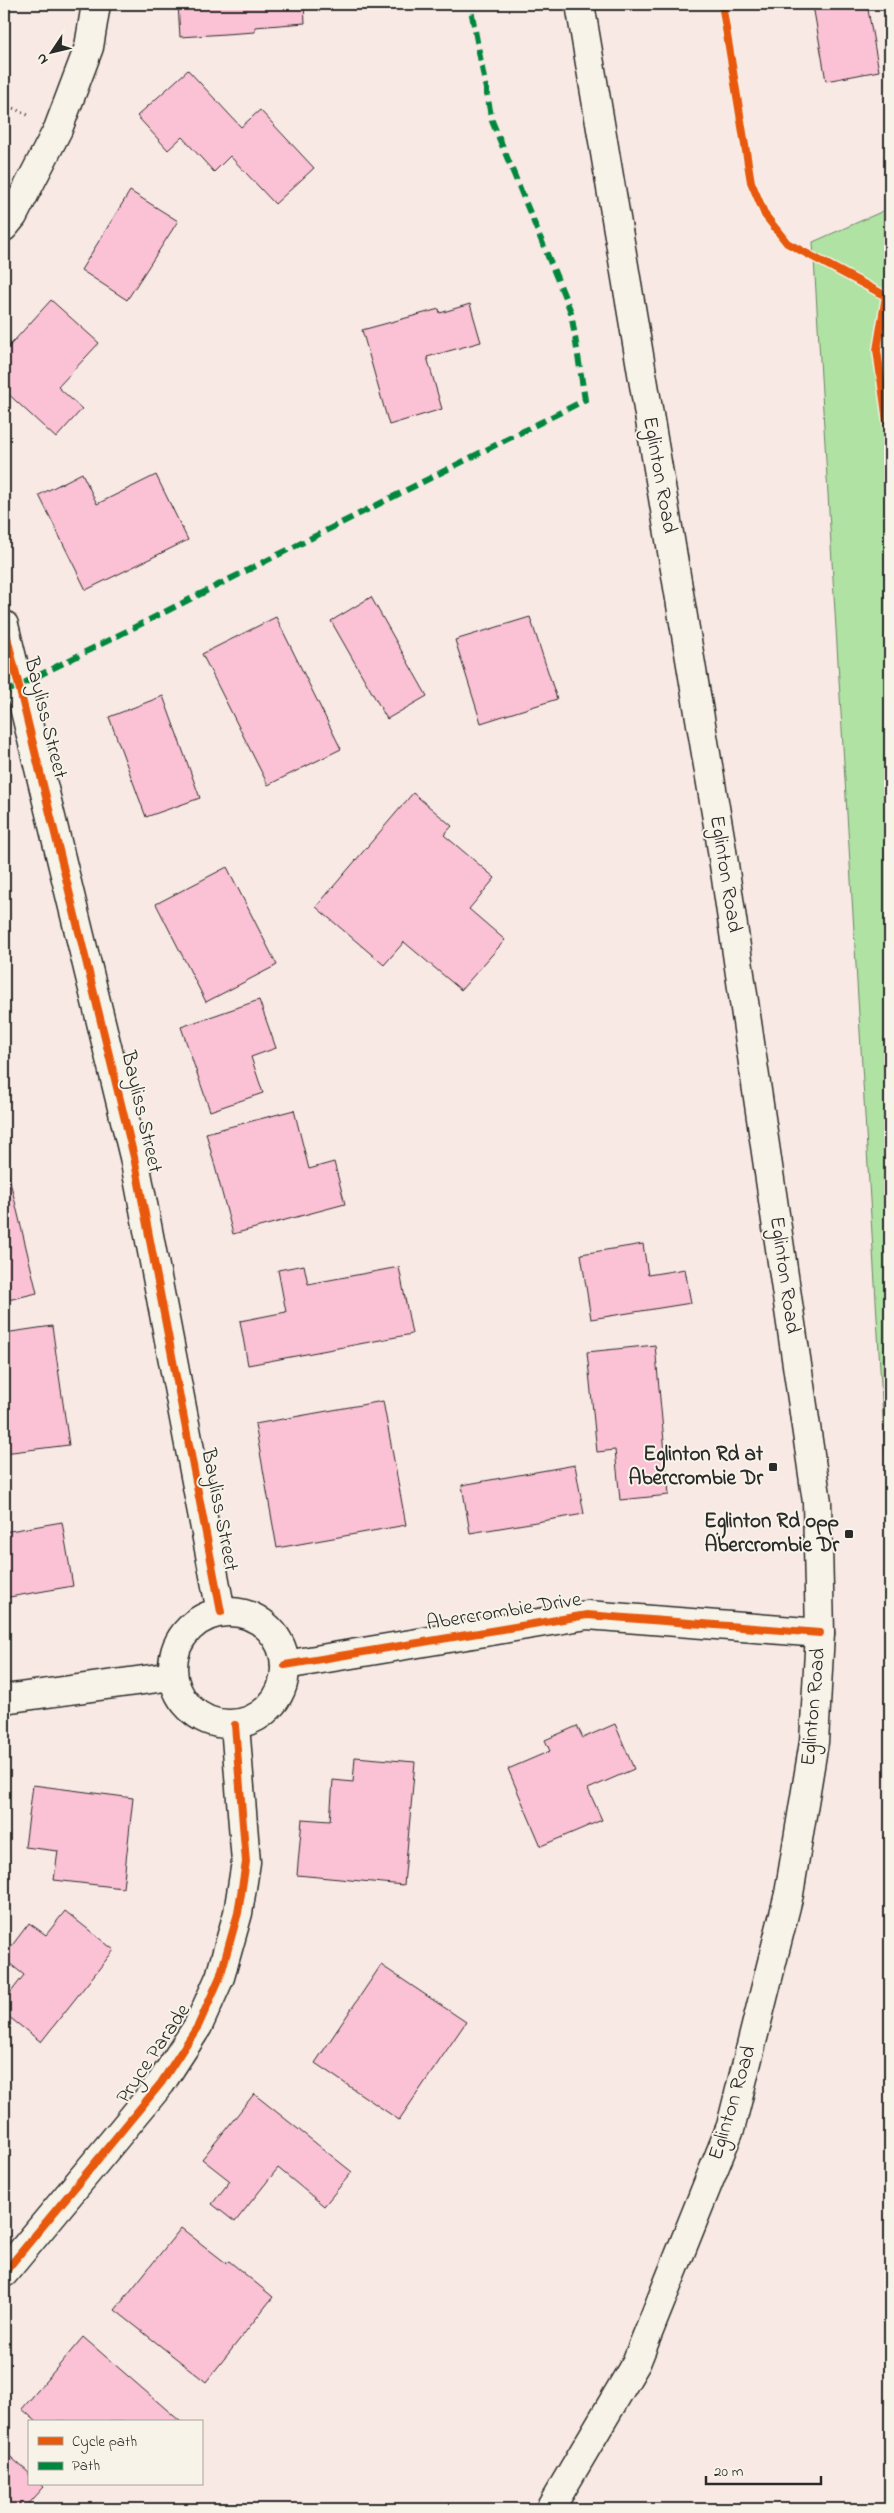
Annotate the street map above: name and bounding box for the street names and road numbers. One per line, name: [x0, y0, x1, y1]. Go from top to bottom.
street label: Eglinton Road: [632, 414, 684, 536]
street label: Bayliss Street: [13, 653, 75, 782]
street label: Eglinton Road: [699, 813, 749, 935]
street label: Bayliss Street: [110, 1047, 170, 1176]
street label: Eglinton Road: [759, 1214, 807, 1336]
street label: Bayliss Street: [190, 1445, 246, 1574]
street label: Abercrombie Drive: [424, 1585, 584, 1639]
street label: Eglinton Road: [794, 1647, 836, 1767]
street label: Pryce Parade: [109, 1997, 201, 2111]
street label: Eglinton Road: [701, 2042, 767, 2165]

